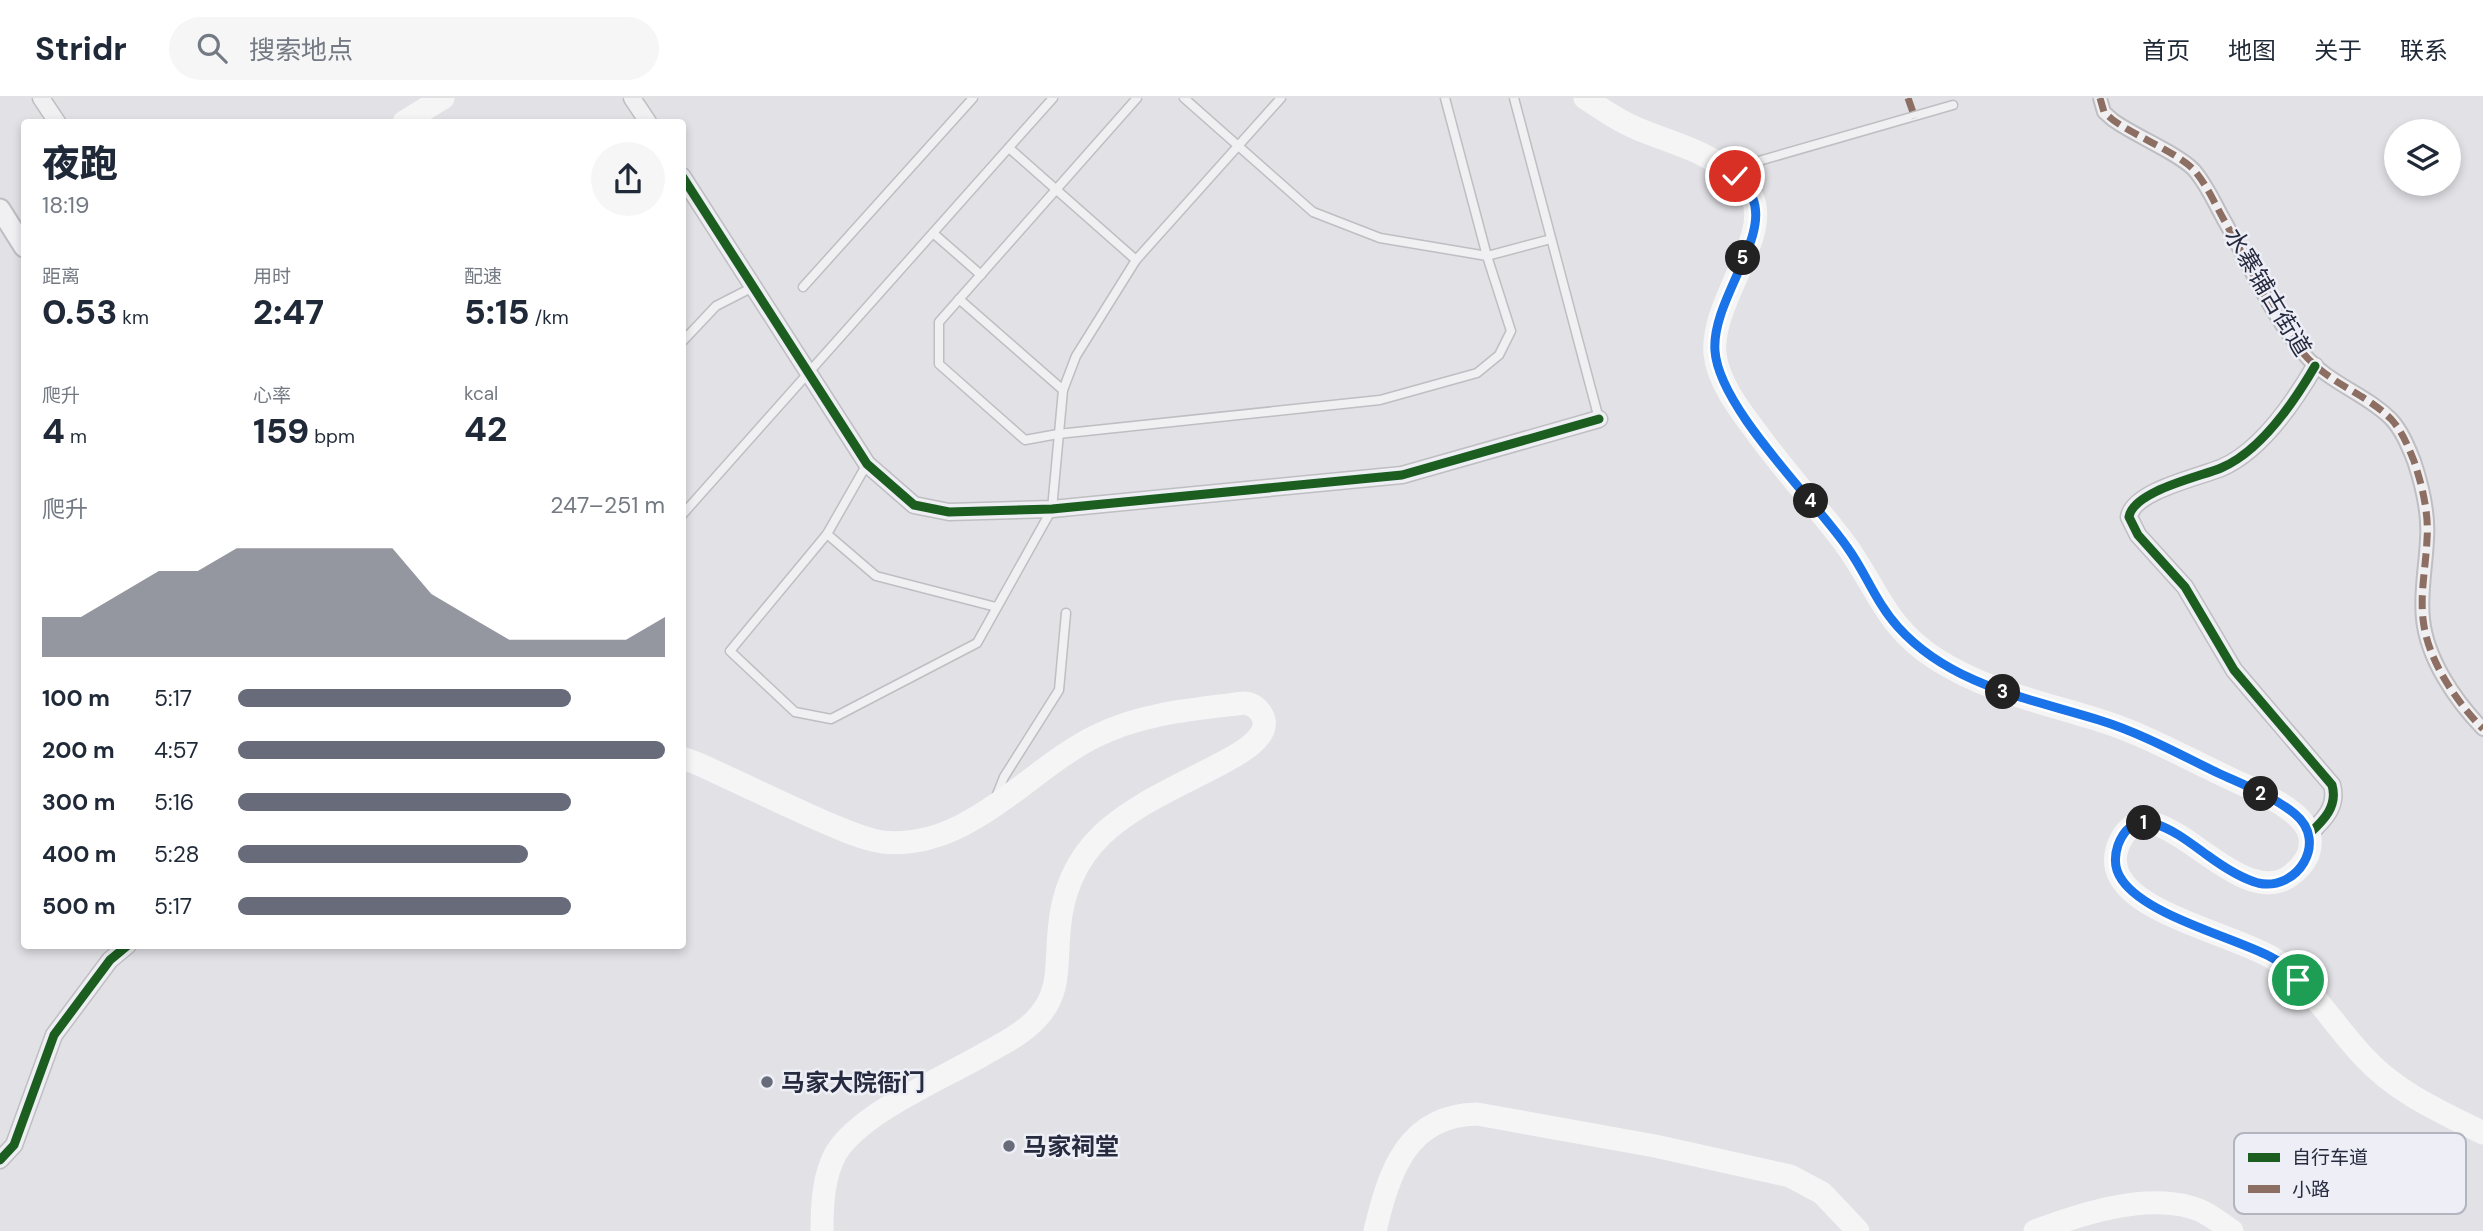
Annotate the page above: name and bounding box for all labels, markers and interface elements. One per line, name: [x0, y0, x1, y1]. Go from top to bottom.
search box: [169, 17, 659, 80]
text: Stridr: [35, 27, 127, 70]
icon: search: [193, 29, 231, 67]
text: 搜索地点: [249, 33, 353, 67]
text: 首页: [2142, 35, 2190, 66]
text: 地图: [2228, 35, 2276, 66]
text: 关于: [2314, 35, 2362, 66]
text: 联系: [2400, 35, 2448, 66]
map controls: [2384, 119, 2461, 196]
button: layers: [2384, 119, 2461, 196]
text: 夜跑: [42, 139, 118, 189]
button: share: [591, 142, 665, 216]
pin: [1705, 146, 1765, 206]
icon: check: [1716, 157, 1754, 195]
text: 18:19: [42, 190, 89, 220]
street label: 水寨铺古街道: [2218, 222, 2318, 362]
pin: 5: [1726, 240, 1760, 276]
text: 5: [1737, 245, 1748, 270]
text: 距离: [42, 264, 80, 289]
text: 用时: [253, 264, 291, 289]
text: 配速: [464, 264, 502, 289]
text: 0.53: [42, 289, 117, 335]
text: 2:47: [253, 289, 324, 335]
text: 5:15: [464, 289, 530, 335]
text: km: [117, 305, 149, 330]
text: /km: [530, 305, 569, 330]
text: kcal: [464, 381, 498, 406]
text: 爬升: [42, 383, 80, 408]
text: 心率: [253, 383, 291, 408]
text: 42: [464, 406, 507, 452]
text: 4: [42, 408, 65, 454]
text: 159: [253, 408, 309, 454]
text: m: [65, 424, 87, 449]
text: bpm: [309, 424, 355, 449]
pin: 4: [1794, 484, 1828, 518]
text: 4: [1804, 488, 1817, 513]
text: 247–251 m: [550, 490, 665, 520]
text: 爬升: [42, 494, 88, 524]
pin: 3: [1986, 674, 2021, 710]
text: 3: [1997, 679, 2008, 704]
text: 100 m: [42, 683, 110, 713]
text: 5:17: [154, 683, 192, 713]
text: 200 m: [42, 735, 115, 765]
text: 4:57: [154, 735, 199, 765]
pin: 2: [2244, 776, 2278, 812]
text: 2: [2255, 781, 2266, 806]
text: 300 m: [42, 787, 115, 817]
text: 5:16: [154, 787, 194, 817]
pin: 1: [2126, 806, 2162, 840]
text: 1: [2140, 810, 2147, 835]
text: 400 m: [42, 839, 116, 869]
text: 5:28: [154, 839, 200, 869]
text: 500 m: [42, 891, 116, 921]
text: 5:17: [154, 891, 192, 921]
pin: [2268, 950, 2328, 1010]
icon: arrive: [2279, 961, 2317, 999]
place label: 马家大院衙门: [781, 1067, 925, 1098]
marker: 马家大院衙门: [759, 1074, 775, 1090]
place label: 马家祠堂: [1023, 1131, 1119, 1162]
legend: [2234, 1133, 2466, 1214]
marker: 马家祠堂: [1001, 1138, 1017, 1154]
text: 自行车道: [2292, 1145, 2368, 1170]
text: 小路: [2292, 1177, 2330, 1202]

